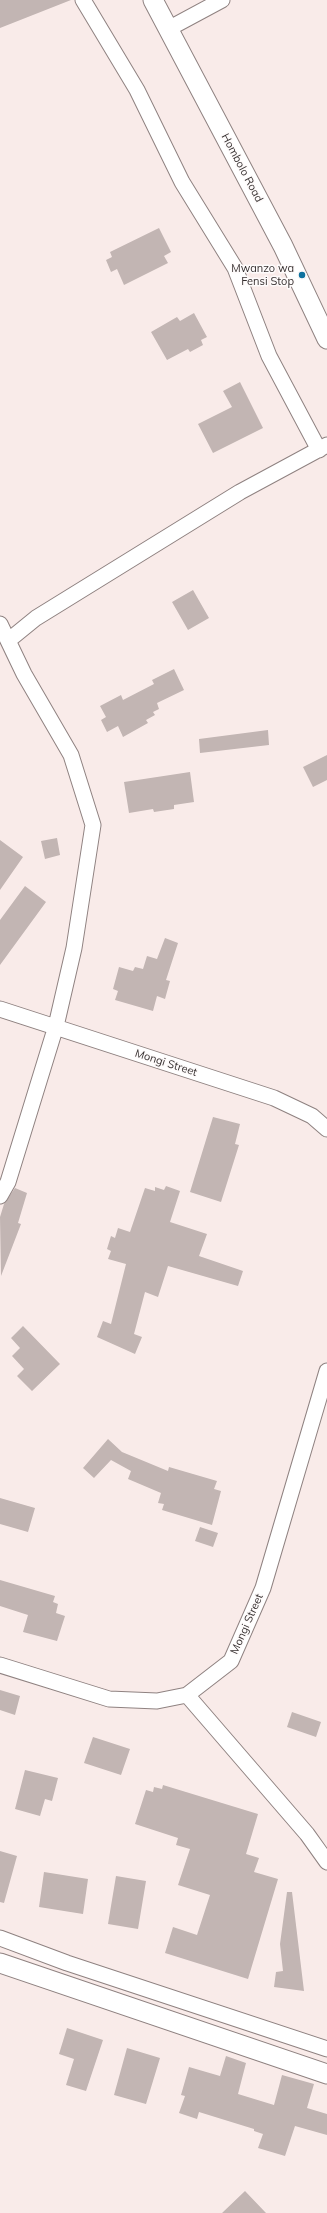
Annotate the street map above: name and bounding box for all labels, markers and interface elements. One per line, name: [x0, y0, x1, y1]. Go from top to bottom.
street label: Hombolo Road: [218, 131, 266, 205]
place label: Mwanzo wa Fensi Stop: [231, 262, 294, 288]
marker: Mwanzo wa Fensi Stop: [297, 270, 307, 280]
street label: Mongi Street: [133, 1047, 199, 1079]
street label: Mongi Street: [228, 1592, 266, 1656]

